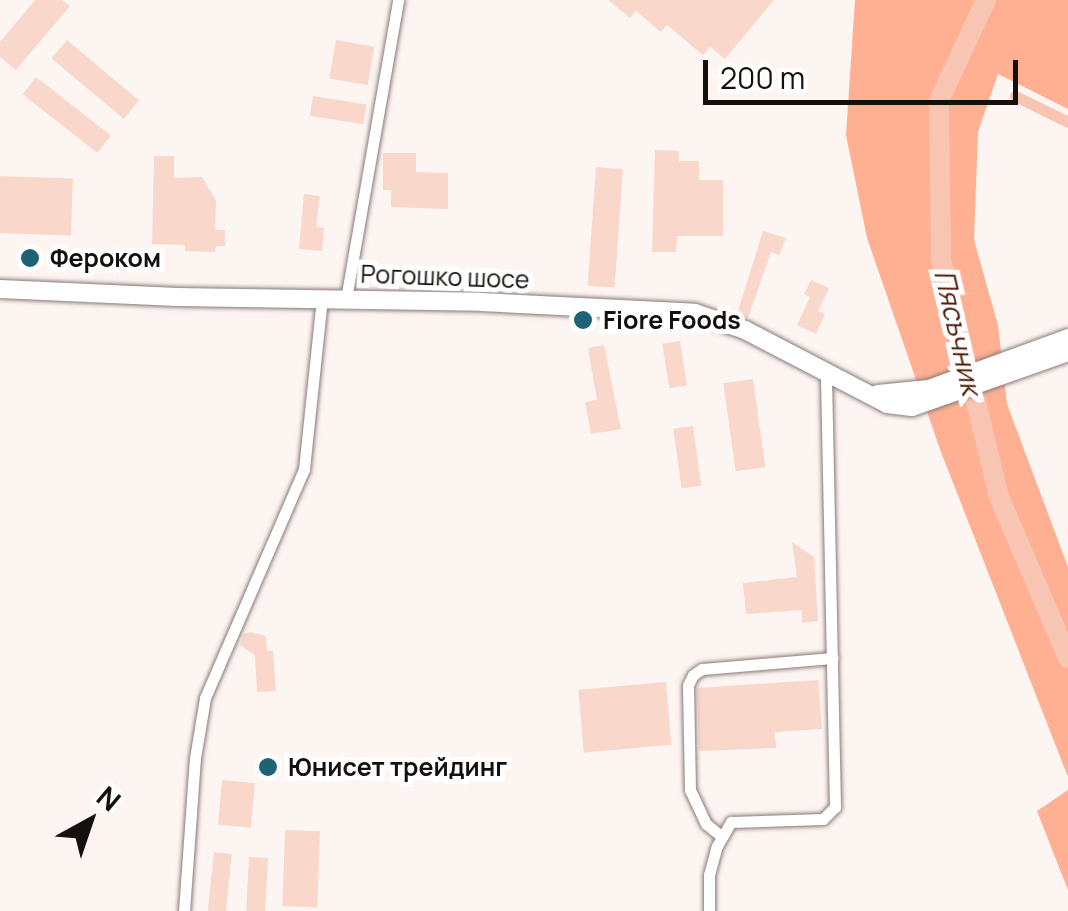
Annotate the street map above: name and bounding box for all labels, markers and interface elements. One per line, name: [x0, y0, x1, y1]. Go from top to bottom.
scale bar: [708, 40, 1023, 102]
text: 200 m: [720, 57, 805, 98]
place label: Фероком: [50, 243, 161, 273]
marker: Фероком: [19, 247, 41, 269]
street label: Рогошко шосе: [360, 259, 530, 295]
water label: Пясъчник: [928, 266, 990, 398]
place label: Fiore Foods: [603, 305, 741, 335]
marker: Fiore Foods: [572, 309, 594, 331]
place label: Юнисет трейдинг: [288, 752, 507, 782]
marker: Юнисет трейдинг: [257, 756, 279, 778]
north arrow: [40, 771, 140, 871]
text: N: [89, 777, 129, 819]

